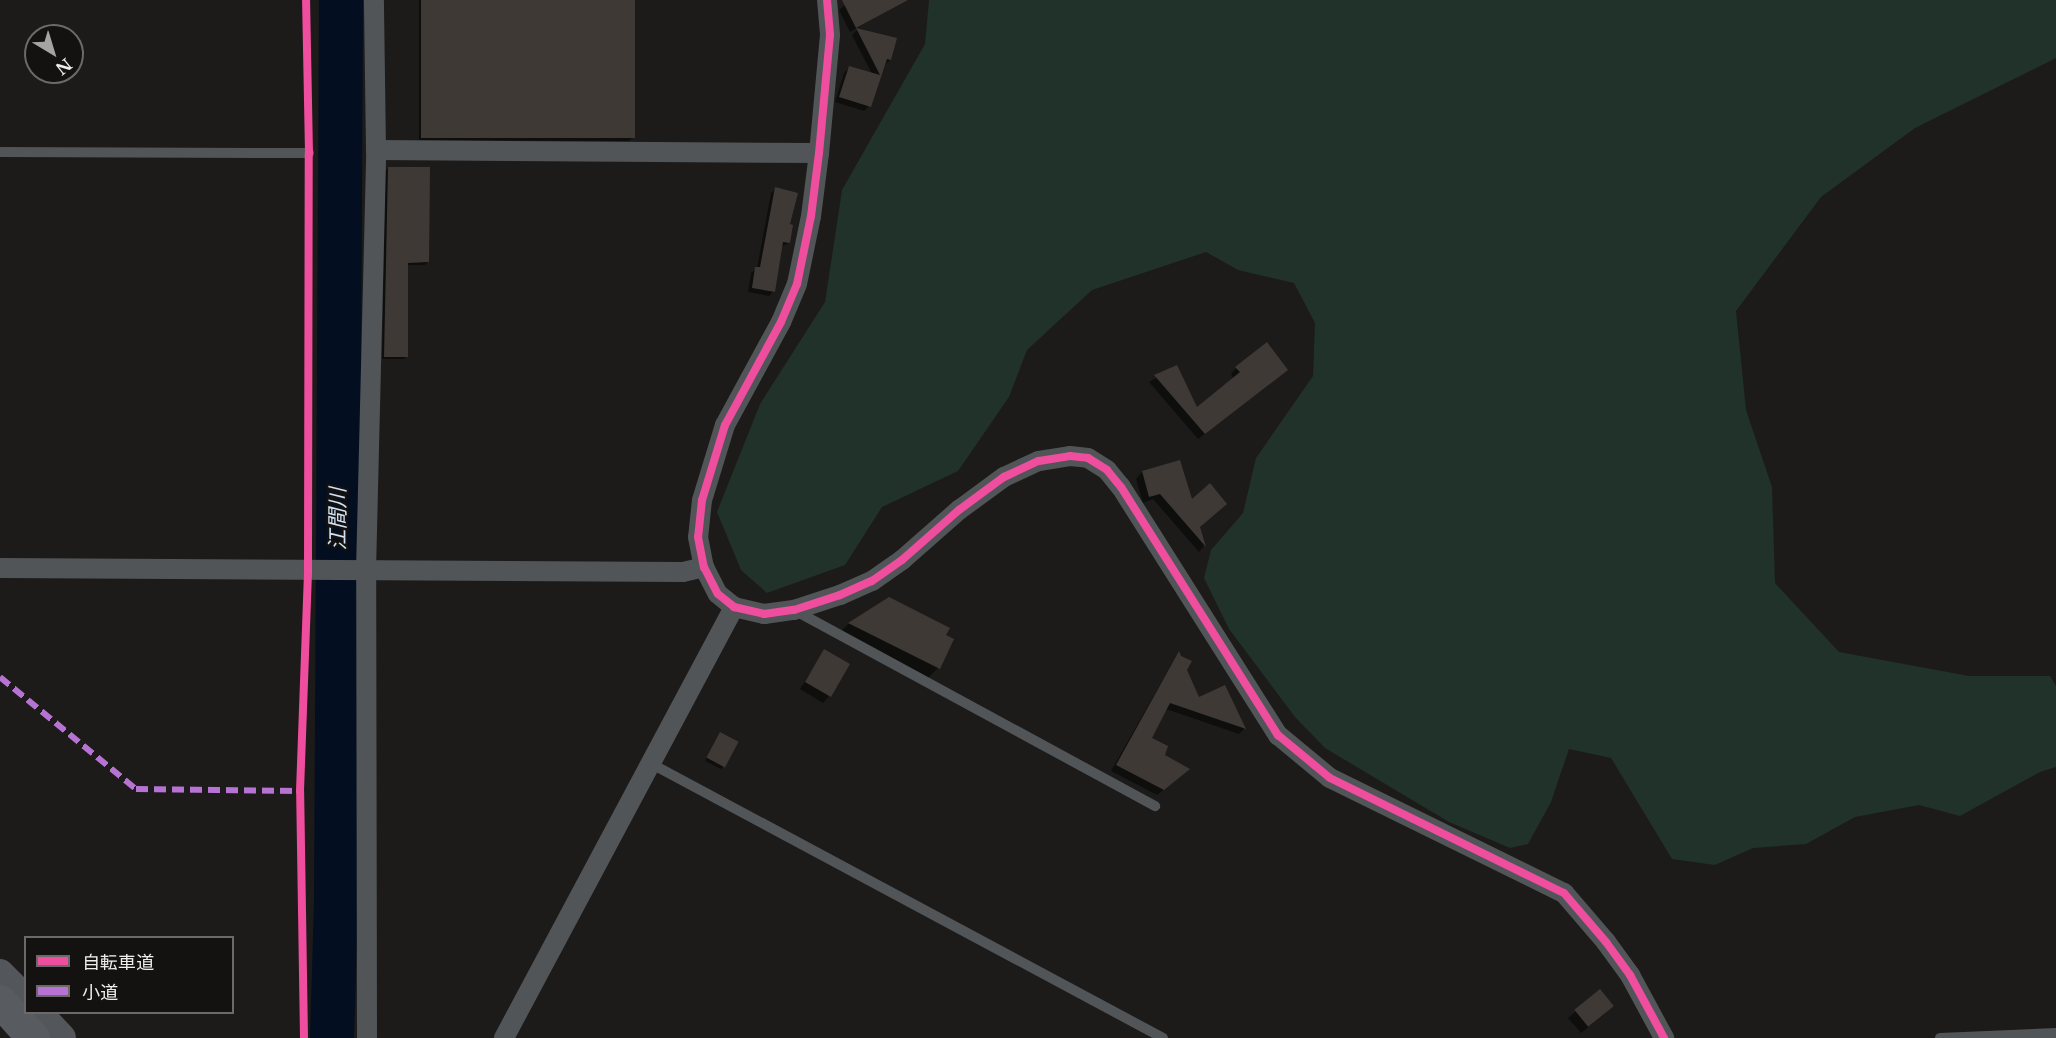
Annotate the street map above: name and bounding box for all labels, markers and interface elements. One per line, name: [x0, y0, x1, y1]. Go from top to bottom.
north arrow: [24, 24, 84, 84]
text: N: [52, 54, 76, 79]
water label: 江間川: [325, 488, 351, 550]
legend: [24, 936, 234, 1014]
text: 自転車道: [82, 952, 154, 974]
text: 小道: [82, 982, 118, 1004]

